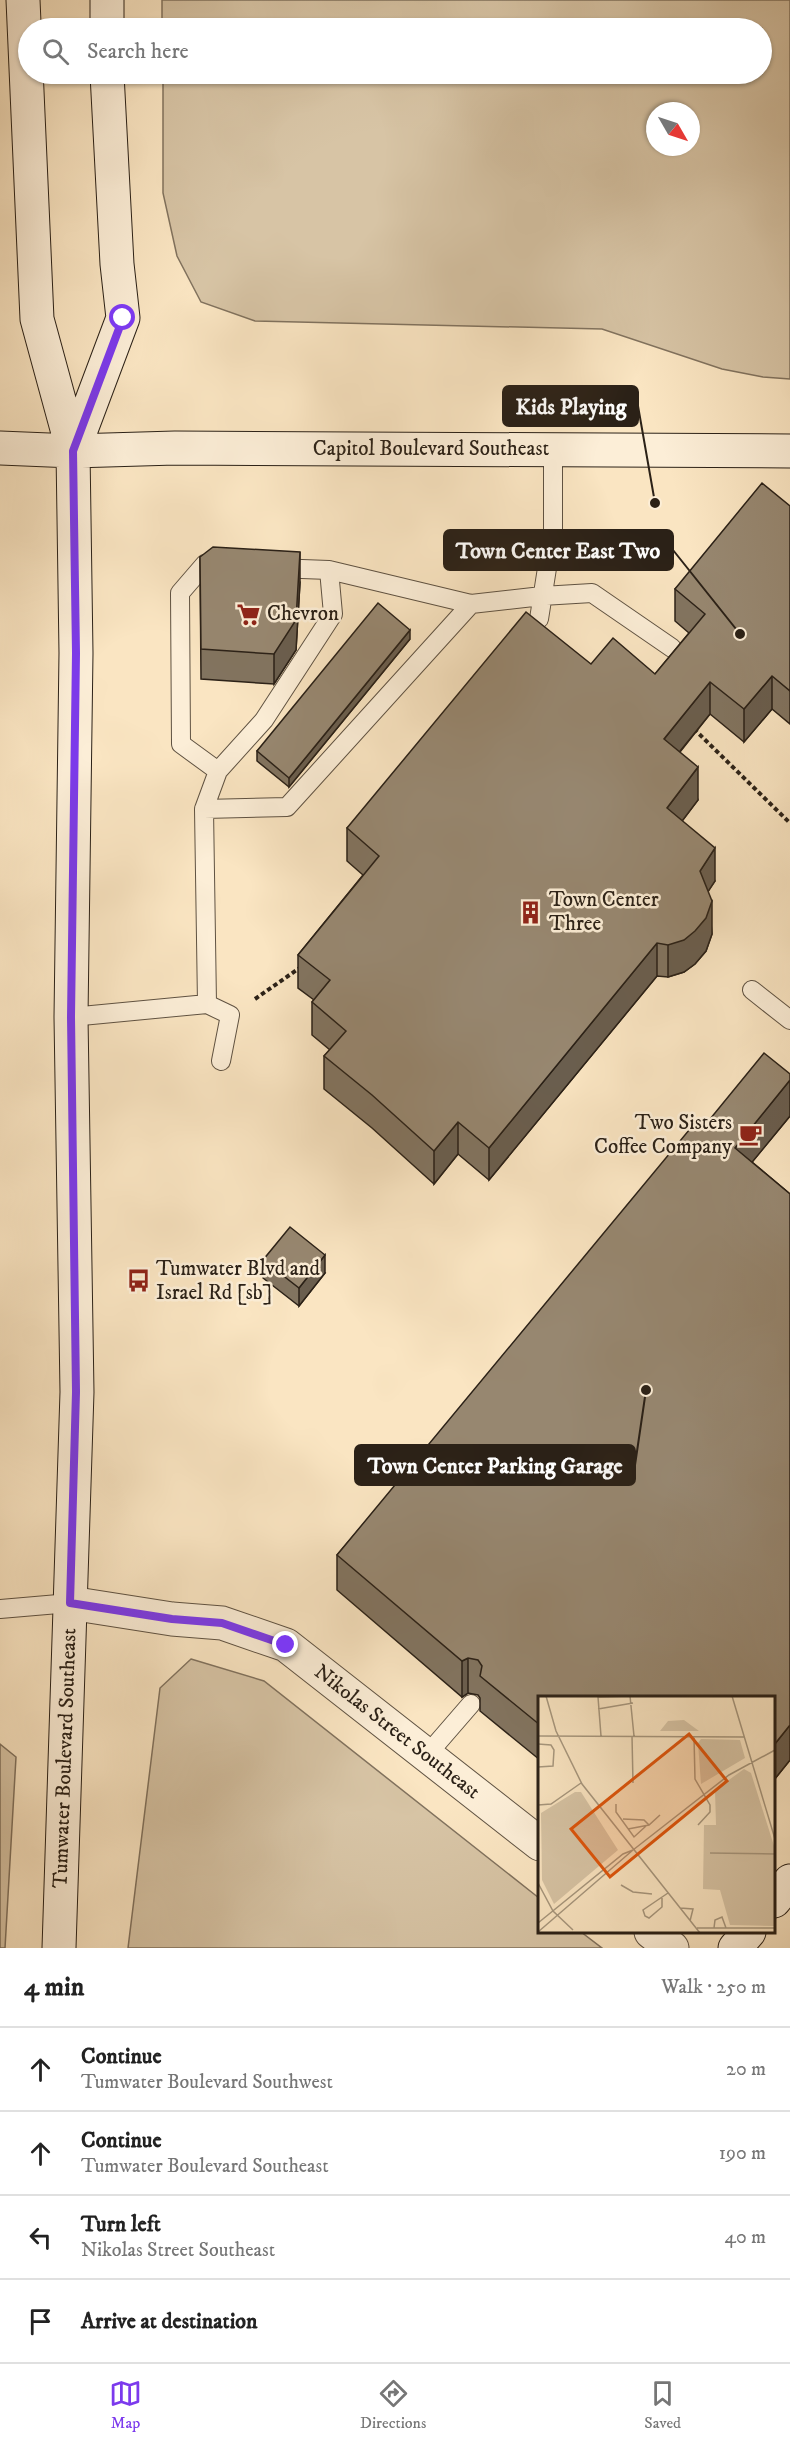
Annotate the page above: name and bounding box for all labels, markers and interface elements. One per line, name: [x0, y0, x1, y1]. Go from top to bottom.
search box: [18, 18, 772, 84]
icon: search: [39, 35, 72, 68]
text: Search here: [87, 38, 189, 65]
north arrow: [646, 102, 700, 156]
route start: [109, 304, 135, 330]
callout: Kids Playing: [503, 386, 638, 426]
text: Kids Playing: [516, 394, 628, 421]
street label: Capitol Boulevard Southeast: [313, 436, 549, 462]
callout: Town Center East Two: [444, 530, 673, 570]
text: Town Center East Two: [455, 538, 660, 565]
supermarket icon: Chevron: [236, 601, 262, 627]
place label: Chevron: [267, 601, 339, 627]
place label: Town Center Three: [549, 887, 659, 937]
building icon: Town Center Three: [518, 899, 544, 925]
place label: Two Sisters Coffee Company: [594, 1110, 733, 1160]
cafe icon: Two Sisters Coffee Company: [737, 1122, 763, 1148]
place label: Tumwater Blvd and Israel Rd [sb]: [156, 1256, 320, 1306]
bus stop icon: Tumwater Blvd and Israel Rd [sb]: [125, 1268, 151, 1294]
callout: Town Center Parking Garage: [355, 1445, 635, 1485]
text: Town Center Parking Garage: [366, 1453, 623, 1480]
street label: Tumwater Boulevard Southeast: [47, 1627, 83, 1888]
route end: [272, 1631, 298, 1657]
street label: Nikolas Street Southeast: [309, 1659, 485, 1805]
inset map: [538, 1696, 775, 1933]
text: 4 min: [24, 1971, 84, 2004]
text: Walk · 250 m: [661, 1975, 766, 2000]
text: Continue: [81, 2043, 162, 2070]
icon: ahead: [24, 2053, 57, 2086]
text: 20 m: [726, 2057, 766, 2082]
text: Tumwater Boulevard Southwest: [81, 2070, 333, 2095]
text: Continue: [81, 2127, 162, 2154]
icon: ahead: [24, 2137, 57, 2170]
text: 190 m: [719, 2141, 766, 2166]
text: Tumwater Boulevard Southeast: [81, 2154, 329, 2179]
text: Turn left: [81, 2211, 161, 2238]
icon: left: [24, 2221, 57, 2254]
text: 40 m: [724, 2225, 766, 2250]
text: Nikolas Street Southeast: [81, 2238, 275, 2263]
icon: arrive: [24, 2305, 57, 2338]
text: Arrive at destination: [81, 2308, 258, 2335]
tab: Map: [109, 2377, 142, 2433]
tab: Directions: [360, 2377, 426, 2433]
tab: Saved: [644, 2377, 681, 2433]

